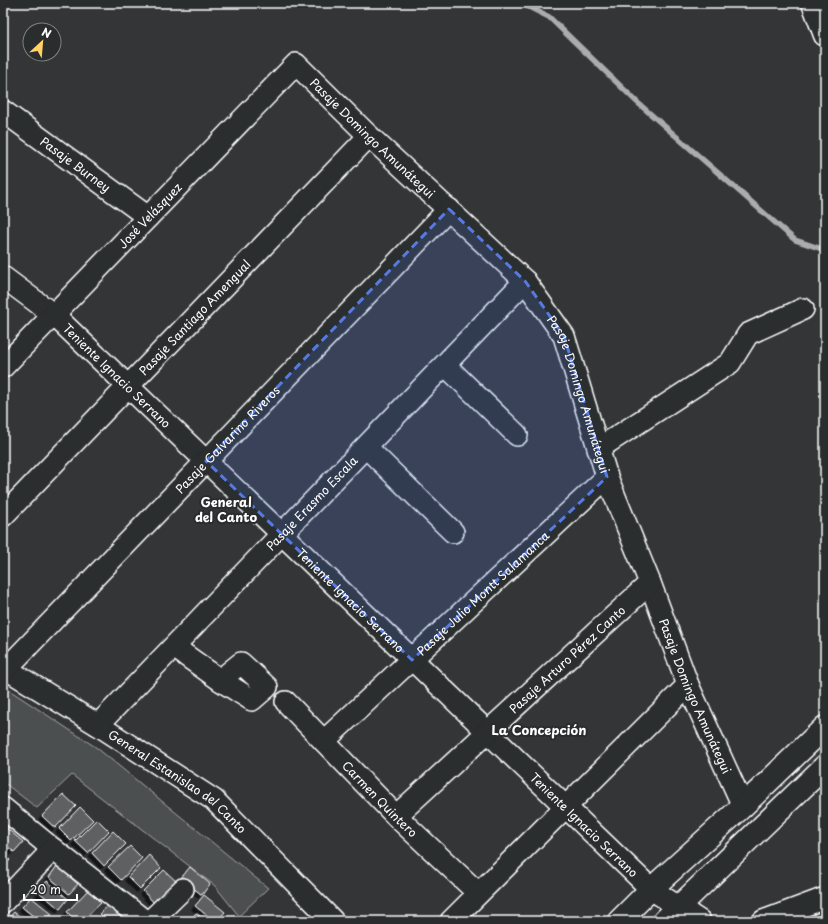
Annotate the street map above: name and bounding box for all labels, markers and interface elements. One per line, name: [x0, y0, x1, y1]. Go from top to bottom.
north arrow: [22, 22, 62, 62]
text: N: [39, 23, 55, 42]
street label: Pasaje Domingo Amunátegui: [306, 74, 439, 202]
street label: Pasaje Burney: [37, 132, 115, 196]
street label: José Velásquez: [114, 178, 186, 252]
street label: Pasaje Santiago Amengual: [135, 255, 254, 379]
street label: Pasaje Domingo Amunátegui: [543, 311, 614, 475]
street label: Teniente Ignacio Serrano: [59, 319, 175, 432]
street label: Pasaje Galvarino Riveros: [171, 381, 284, 497]
street label: Pasaje Erasmo Escala: [262, 451, 362, 554]
district label: General del Canto: [195, 492, 257, 526]
street label: Pasaje Julio Montt Salamanca: [412, 526, 553, 659]
street label: Teniente Ignacio Serrano: [293, 544, 409, 657]
street label: Pasaje Arturo Pérez Canto: [505, 601, 629, 717]
street label: Pasaje Domingo Amunátegui: [655, 616, 736, 776]
district label: La Concepción: [492, 720, 586, 739]
street label: General Estanislao del Canto: [105, 725, 251, 837]
street label: Carmen Quintero: [338, 757, 422, 841]
street label: Teniente Ignacio Serrano: [526, 768, 642, 881]
scale bar: [24, 876, 77, 902]
text: 20 m: [30, 880, 61, 898]

